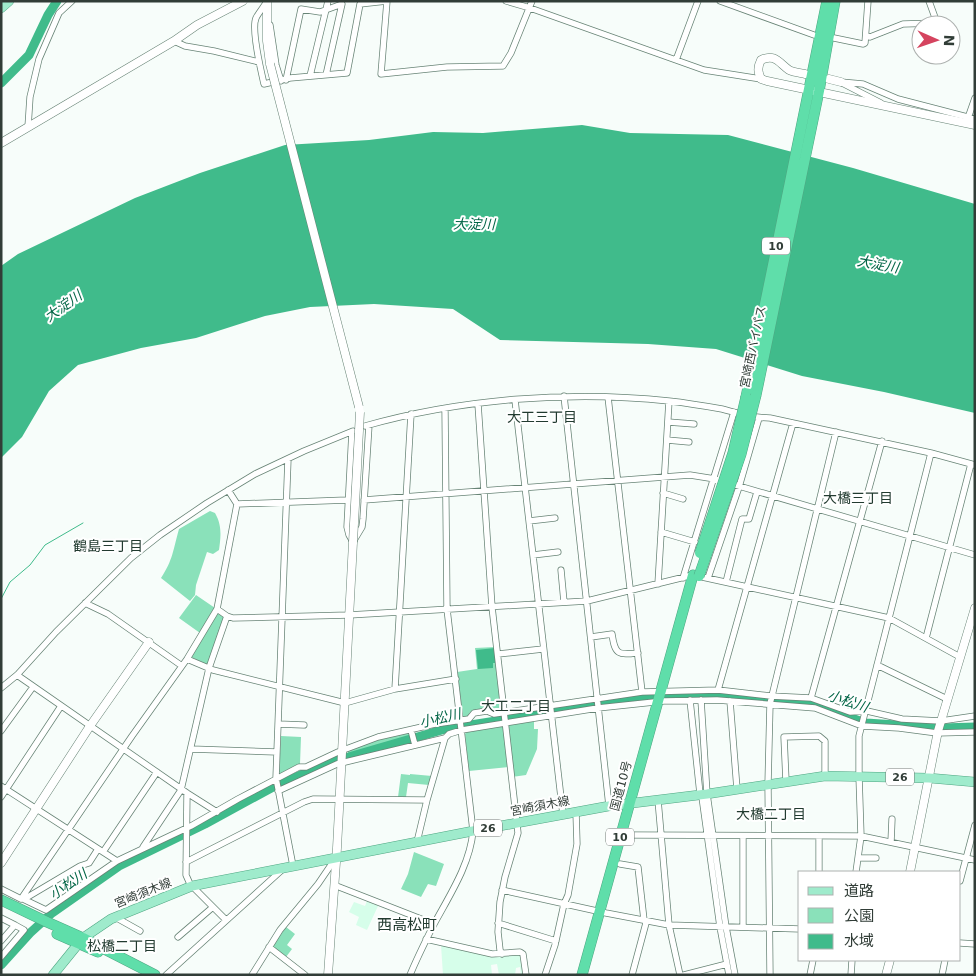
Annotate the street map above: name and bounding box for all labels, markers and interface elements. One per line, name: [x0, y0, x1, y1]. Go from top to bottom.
north arrow: [911, 15, 961, 65]
text: N: [941, 34, 957, 47]
water label: 大淀川: [453, 216, 497, 232]
road number: 10: [762, 238, 790, 255]
water label: 大淀川: [856, 252, 902, 276]
water label: 大淀川: [41, 286, 86, 325]
street label: 宮崎西バイパス: [737, 305, 769, 389]
district label: 大工三丁目: [507, 409, 577, 425]
district label: 大橋三丁目: [823, 490, 893, 506]
district label: 鶴島三丁目: [73, 538, 143, 554]
water label: 小松川: [826, 687, 872, 716]
district label: 大工二丁目: [481, 698, 551, 714]
water label: 小松川: [418, 705, 464, 731]
street label: 国道10号: [608, 759, 634, 813]
road number: 26: [886, 769, 914, 786]
street label: 宮崎須木線: [509, 793, 571, 819]
district label: 大橋二丁目: [736, 806, 806, 822]
road number: 26: [474, 820, 502, 836]
road number: 10: [606, 829, 634, 846]
water label: 小松川: [46, 865, 92, 902]
legend: [798, 871, 961, 961]
street label: 宮崎須木線: [113, 875, 173, 911]
text: 道路: [844, 882, 874, 900]
text: 公園: [844, 907, 874, 925]
district label: 西高松町: [377, 916, 437, 934]
text: 水域: [844, 932, 874, 950]
district label: 松橋二丁目: [87, 938, 157, 954]

